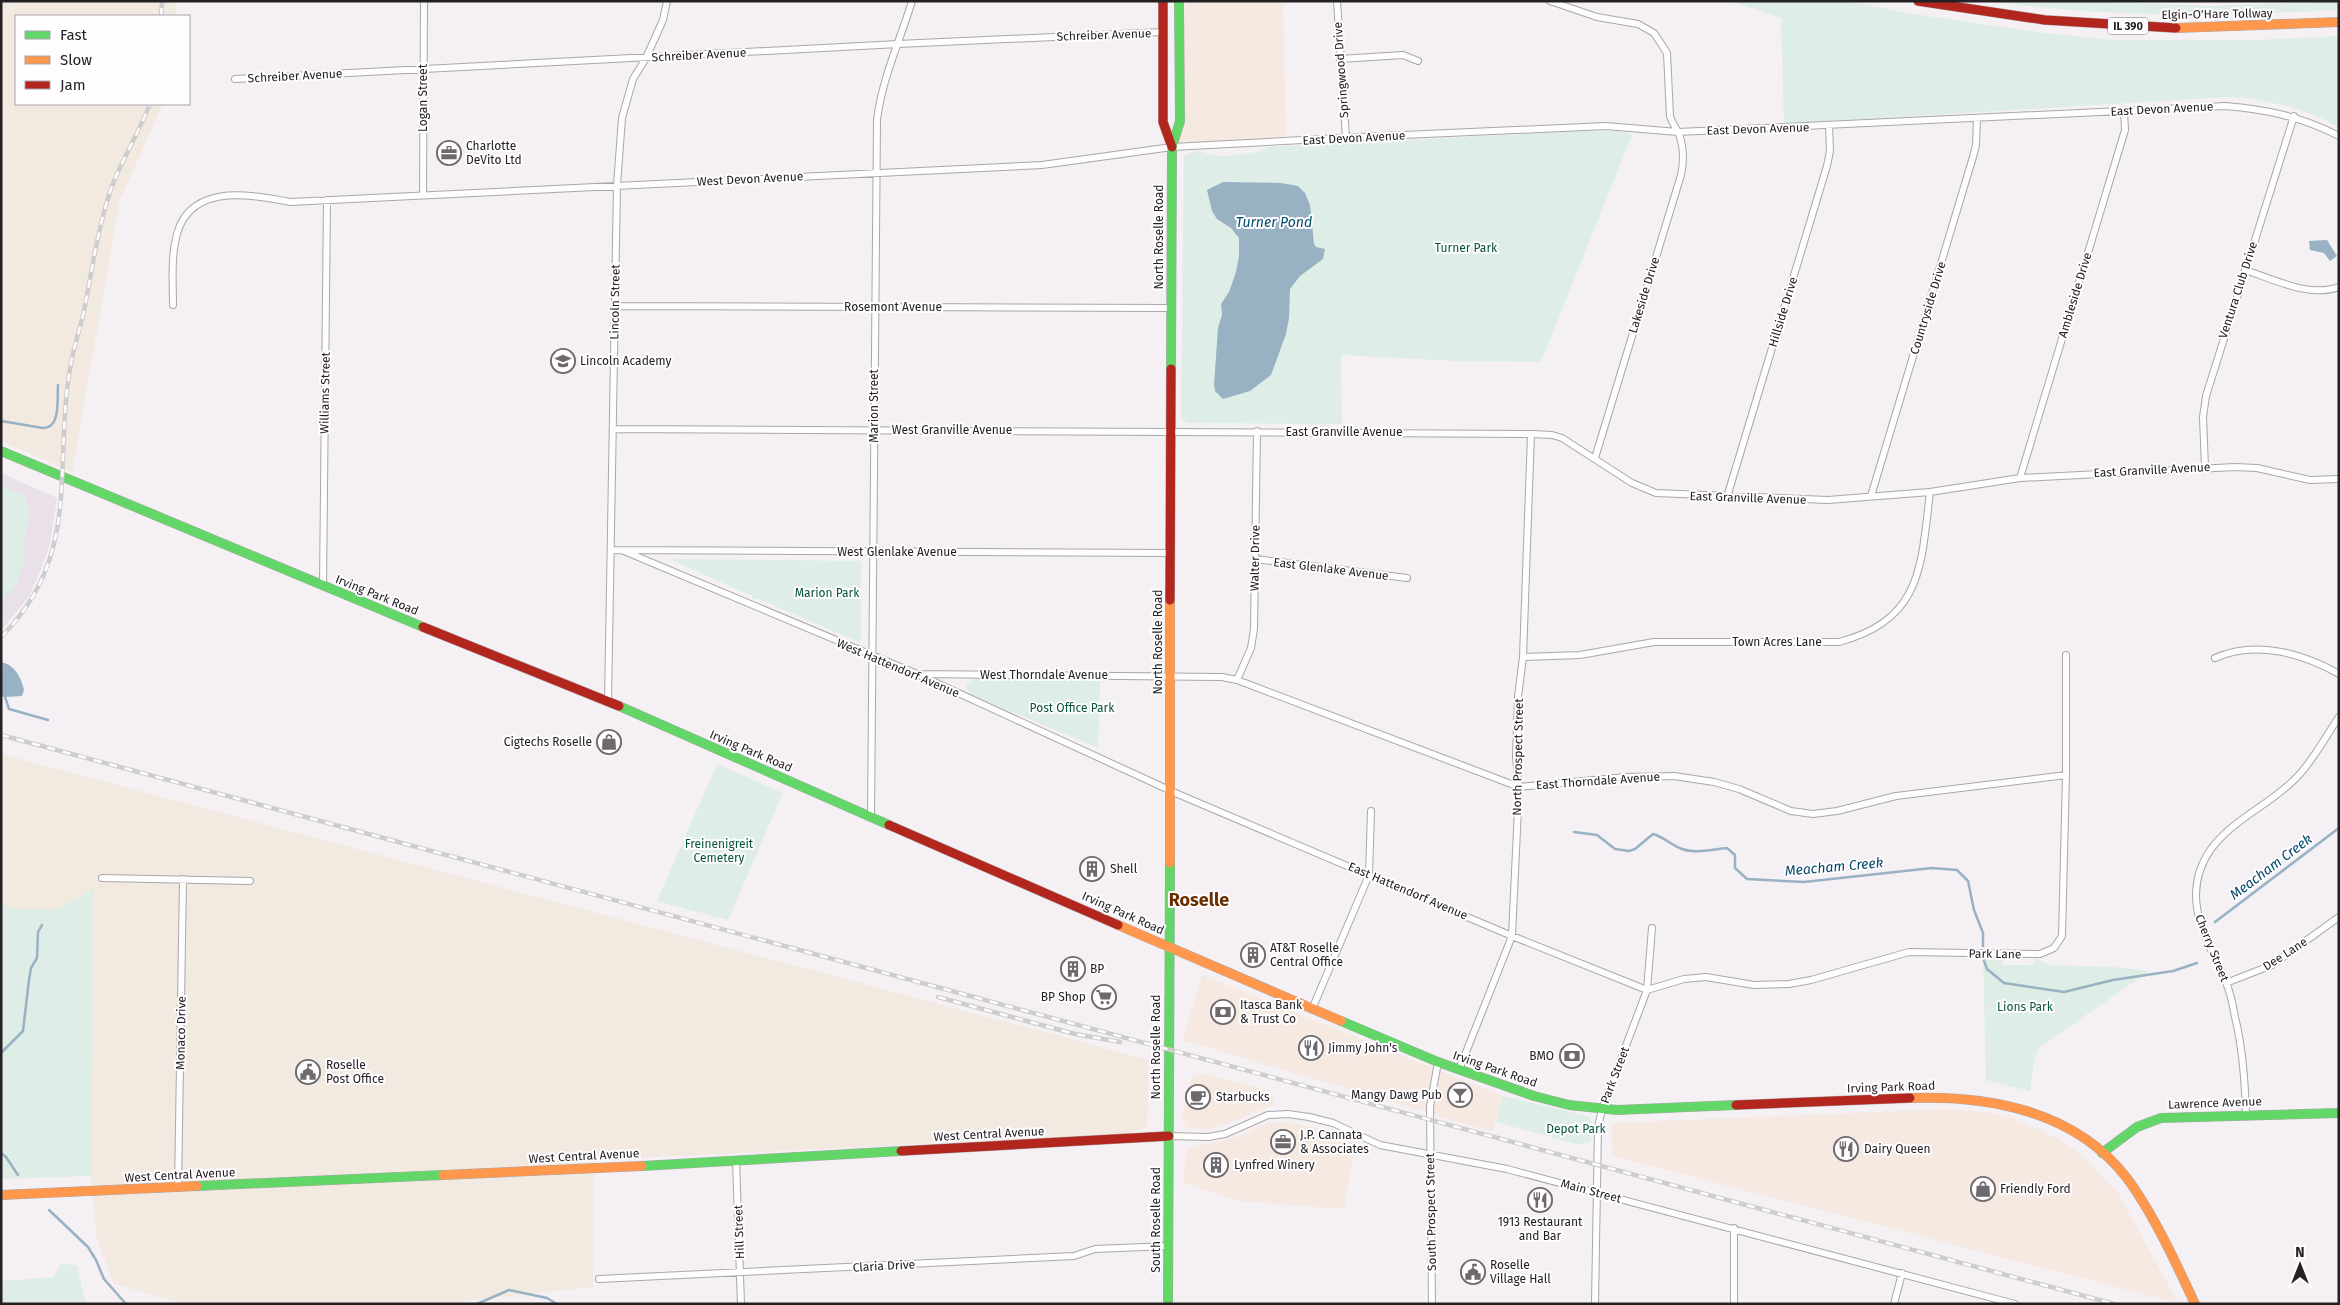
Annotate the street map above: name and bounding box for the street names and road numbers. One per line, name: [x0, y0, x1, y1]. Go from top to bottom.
street label: Elgin-O'Hare Tollway: [2161, 6, 2273, 22]
road number: IL 390: [2108, 18, 2148, 34]
street label: Springwood Drive: [1331, 22, 1351, 118]
street label: Schreiber Avenue: [1056, 26, 1152, 44]
street label: Schreiber Avenue: [651, 46, 747, 64]
street label: Logan Street: [416, 63, 430, 132]
street label: Schreiber Avenue: [247, 67, 343, 85]
street label: East Devon Avenue: [2110, 99, 2214, 119]
street label: East Devon Avenue: [1706, 120, 1810, 138]
street label: East Devon Avenue: [1302, 128, 1406, 148]
street label: West Devon Avenue: [696, 169, 804, 189]
street label: North Roselle Road: [1152, 185, 1166, 289]
street label: Ventura Club Drive: [2216, 240, 2260, 340]
street label: Ambleside Drive: [2055, 251, 2095, 339]
street label: Lakeside Drive: [1626, 255, 1662, 335]
street label: Countryside Drive: [1907, 260, 1949, 356]
street label: Lincoln Street: [607, 264, 623, 340]
street label: Hillside Drive: [1766, 275, 1800, 349]
street label: Rosemont Avenue: [844, 300, 942, 314]
street label: Williams Street: [317, 351, 333, 434]
street label: Marion Street: [867, 369, 881, 443]
street label: West Granville Avenue: [892, 423, 1012, 437]
street label: East Granville Avenue: [1286, 425, 1402, 439]
street label: East Granville Avenue: [2093, 460, 2211, 480]
street label: East Granville Avenue: [1689, 489, 1807, 507]
street label: Walter Drive: [1247, 525, 1263, 591]
street label: West Glenlake Avenue: [837, 545, 957, 559]
street label: East Glenlake Avenue: [1273, 555, 1389, 583]
street label: Irving Park Road: [333, 572, 421, 618]
street label: North Roselle Road: [1151, 590, 1165, 694]
street label: Town Acres Lane: [1732, 635, 1822, 649]
street label: West Hattendorf Avenue: [834, 636, 962, 700]
street label: West Thorndale Avenue: [980, 668, 1108, 682]
street label: North Prospect Street: [1510, 697, 1526, 816]
street label: Irving Park Road: [708, 727, 794, 775]
street label: East Thorndale Avenue: [1536, 770, 1660, 792]
street label: East Hattendorf Avenue: [1346, 859, 1470, 923]
street label: Irving Park Road: [1080, 889, 1166, 937]
street label: Cherry Street: [2192, 912, 2232, 984]
street label: Dee Lane: [2260, 935, 2310, 973]
street label: Park Lane: [1968, 947, 2022, 961]
street label: North Roselle Road: [1149, 995, 1163, 1099]
street label: Monaco Drive: [173, 996, 189, 1070]
street label: Park Street: [1598, 1044, 1632, 1105]
street label: Irving Park Road: [1451, 1048, 1539, 1090]
street label: Irving Park Road: [1847, 1078, 1935, 1096]
street label: Lawrence Avenue: [2168, 1094, 2262, 1112]
street label: West Central Avenue: [933, 1124, 1045, 1144]
street label: West Central Avenue: [528, 1146, 640, 1166]
street label: South Prospect Street: [1423, 1152, 1439, 1271]
street label: West Central Avenue: [124, 1165, 236, 1185]
street label: South Roselle Road: [1149, 1167, 1163, 1273]
street label: Main Street: [1559, 1176, 1623, 1206]
street label: Hill Street: [731, 1204, 747, 1259]
street label: Claria Drive: [852, 1257, 916, 1275]

